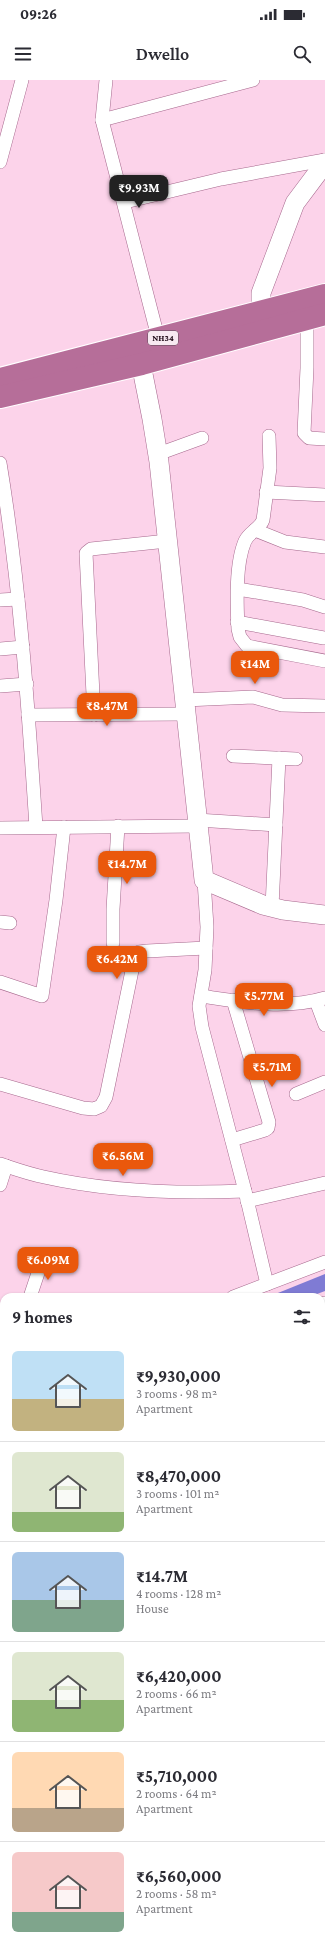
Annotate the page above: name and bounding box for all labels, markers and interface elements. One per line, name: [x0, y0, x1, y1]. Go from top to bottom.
text: 09:26: [20, 6, 57, 22]
icon: menu: [12, 43, 34, 65]
icon: search: [291, 43, 313, 65]
text: Dwello: [136, 44, 189, 64]
pin: ₹9.93M: [106, 175, 172, 209]
text: ₹9.93M: [118, 180, 160, 195]
road number: NH34: [148, 331, 178, 345]
pin: ₹14M: [231, 651, 279, 685]
text: ₹14M: [240, 656, 270, 671]
pin: ₹8.47M: [74, 693, 140, 727]
text: ₹8.47M: [86, 698, 128, 713]
pin: ₹14.7M: [94, 851, 160, 885]
text: ₹14.7M: [107, 856, 147, 871]
pin: ₹6.42M: [84, 946, 150, 980]
text: ₹6.42M: [96, 951, 138, 966]
pin: ₹5.77M: [231, 983, 297, 1017]
text: ₹5.77M: [244, 988, 284, 1003]
pin: ₹5.71M: [239, 1054, 305, 1088]
text: ₹5.71M: [253, 1059, 291, 1074]
pin: ₹6.56M: [90, 1143, 156, 1177]
text: ₹6.56M: [102, 1148, 144, 1163]
pin: ₹6.09M: [15, 1247, 81, 1281]
text: ₹6.09M: [26, 1252, 70, 1267]
icon: filters: [291, 1306, 313, 1328]
text: 9 homes: [12, 1308, 72, 1327]
icon: home: [44, 1367, 92, 1415]
text: ₹9,930,000: [136, 1367, 221, 1386]
text: 3 rooms · 98 m²: [136, 1386, 217, 1401]
text: Apartment: [136, 1401, 193, 1416]
text: ₹8,470,000: [136, 1467, 221, 1486]
icon: home: [44, 1468, 92, 1516]
text: 3 rooms · 101 m²: [136, 1486, 219, 1501]
text: Apartment: [136, 1501, 193, 1516]
text: ₹14.7M: [136, 1567, 188, 1586]
icon: home: [44, 1568, 92, 1616]
text: 4 rooms · 128 m²: [136, 1586, 221, 1601]
text: House: [136, 1601, 169, 1616]
text: ₹6,420,000: [136, 1667, 221, 1686]
icon: home: [44, 1668, 92, 1716]
text: 2 rooms · 66 m²: [136, 1686, 217, 1701]
text: Apartment: [136, 1701, 193, 1716]
text: ₹5,710,000: [136, 1767, 218, 1786]
icon: home: [44, 1768, 92, 1816]
text: 2 rooms · 64 m²: [136, 1786, 217, 1801]
text: Apartment: [136, 1801, 193, 1816]
text: ₹6,560,000: [136, 1867, 222, 1886]
icon: home: [44, 1868, 92, 1916]
text: 2 rooms · 58 m²: [136, 1886, 217, 1901]
text: Apartment: [136, 1901, 193, 1916]

